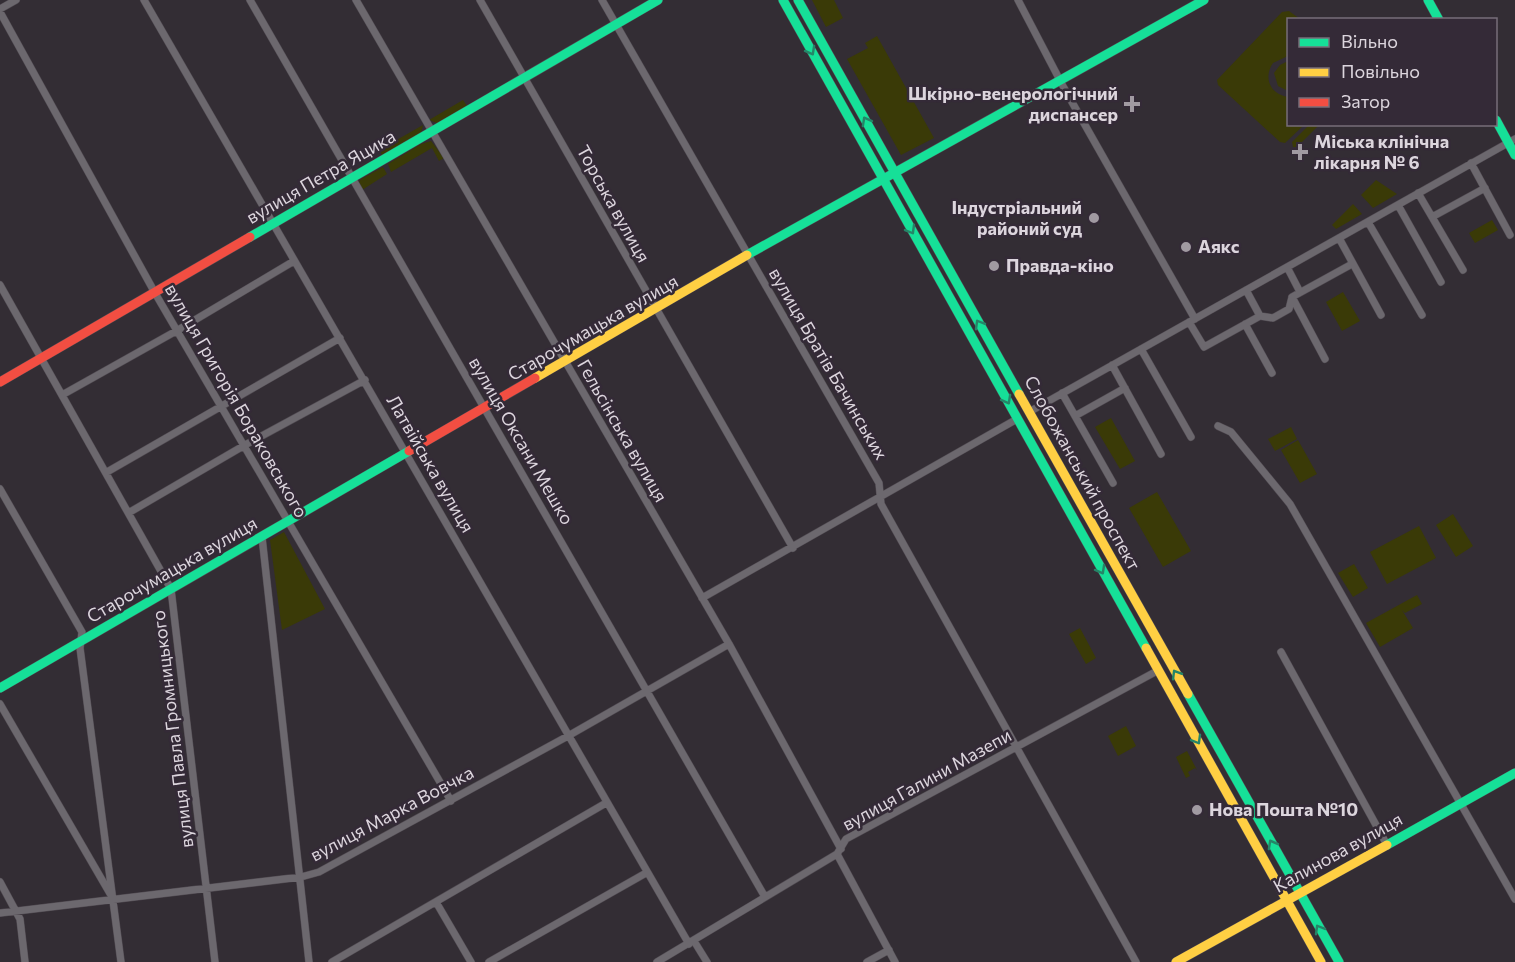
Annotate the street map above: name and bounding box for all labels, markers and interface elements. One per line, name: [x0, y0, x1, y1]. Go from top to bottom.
legend: [1287, 18, 1497, 126]
text: Вільно: [1341, 30, 1398, 52]
one-way arrow: [804, 45, 815, 55]
text: Повільно: [1341, 60, 1420, 82]
place label: Шкірно-венерологічний диспансер: [908, 82, 1118, 125]
text: Затор: [1341, 90, 1390, 112]
marker: Шкірно-венерологічний диспансер: [1123, 95, 1141, 113]
one-way arrow: [862, 117, 873, 128]
street label: вулиця Петра Яцика: [242, 124, 399, 228]
place label: Міська клінічна лікарня № 6: [1314, 130, 1449, 173]
street label: Торська вулиця: [573, 141, 655, 266]
marker: Міська клінічна лікарня № 6: [1291, 143, 1309, 161]
place label: Індустріальний районий суд: [951, 196, 1082, 239]
marker: Індустріальний районий суд: [1087, 211, 1101, 225]
one-way arrow: [904, 224, 916, 234]
place label: Аякс: [1198, 235, 1240, 257]
marker: Аякс: [1179, 240, 1193, 254]
place label: Правда-кіно: [1006, 254, 1114, 276]
marker: Правда-кіно: [987, 259, 1001, 273]
street label: вулиця Братів Бачинських: [765, 264, 893, 464]
street label: Старочумацька вулиця: [503, 269, 682, 385]
street label: вулиця Григорія Бораковського: [161, 280, 313, 521]
one-way arrow: [975, 320, 986, 330]
street label: вулиця Оксани Мешко: [465, 353, 579, 528]
street label: Гельсінська вулиця: [573, 355, 673, 506]
street label: Слобожанський проспект: [1020, 372, 1146, 574]
street label: Латвійська вулиця: [383, 391, 479, 536]
one-way arrow: [1000, 394, 1011, 404]
street label: Старочумацька вулиця: [82, 511, 261, 627]
one-way arrow: [1094, 564, 1105, 575]
street label: вулиця Павла Громницького: [147, 609, 198, 849]
one-way arrow: [1172, 670, 1184, 680]
street label: вулиця Галини Мазепи: [838, 723, 1015, 835]
one-way arrow: [1190, 734, 1201, 744]
street label: вулиця Марка Вовчка: [306, 761, 477, 866]
place label: Нова Пошта №10: [1209, 798, 1358, 820]
marker: Нова Пошта №10: [1190, 803, 1204, 817]
street label: Калинова вулиця: [1269, 808, 1406, 897]
one-way arrow: [1268, 840, 1279, 850]
one-way arrow: [1315, 925, 1327, 935]

